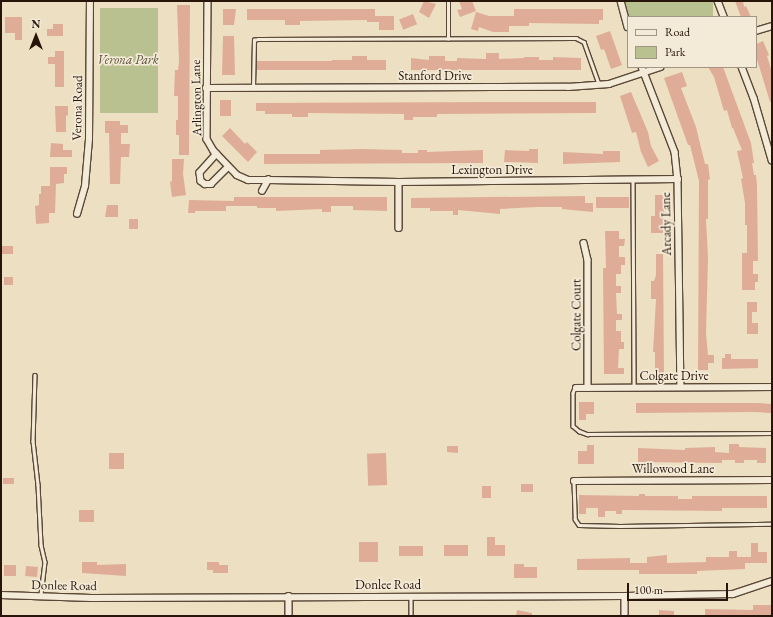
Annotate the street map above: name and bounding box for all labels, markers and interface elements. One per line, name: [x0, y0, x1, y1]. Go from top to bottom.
north arrow: [16, 16, 56, 56]
legend: [627, 16, 757, 68]
text: N: [32, 17, 40, 31]
text: Road: [665, 24, 690, 40]
text: Park: [665, 44, 685, 60]
park label: Verona Park: [97, 52, 159, 68]
street label: Arlington Lane: [189, 59, 205, 137]
street label: Stanford Drive: [398, 68, 472, 84]
street label: Verona Road: [70, 75, 86, 141]
street label: Lexington Drive: [451, 162, 533, 178]
street label: Arcady Lane: [659, 192, 675, 256]
street label: Colgate Court: [569, 279, 585, 351]
street label: Colgate Drive: [640, 368, 708, 384]
street label: Willowood Lane: [632, 461, 714, 477]
scale bar: [629, 575, 730, 601]
street label: Donlee Road: [355, 577, 421, 593]
street label: Donlee Road: [31, 578, 97, 594]
text: 100 m: [634, 582, 663, 598]

